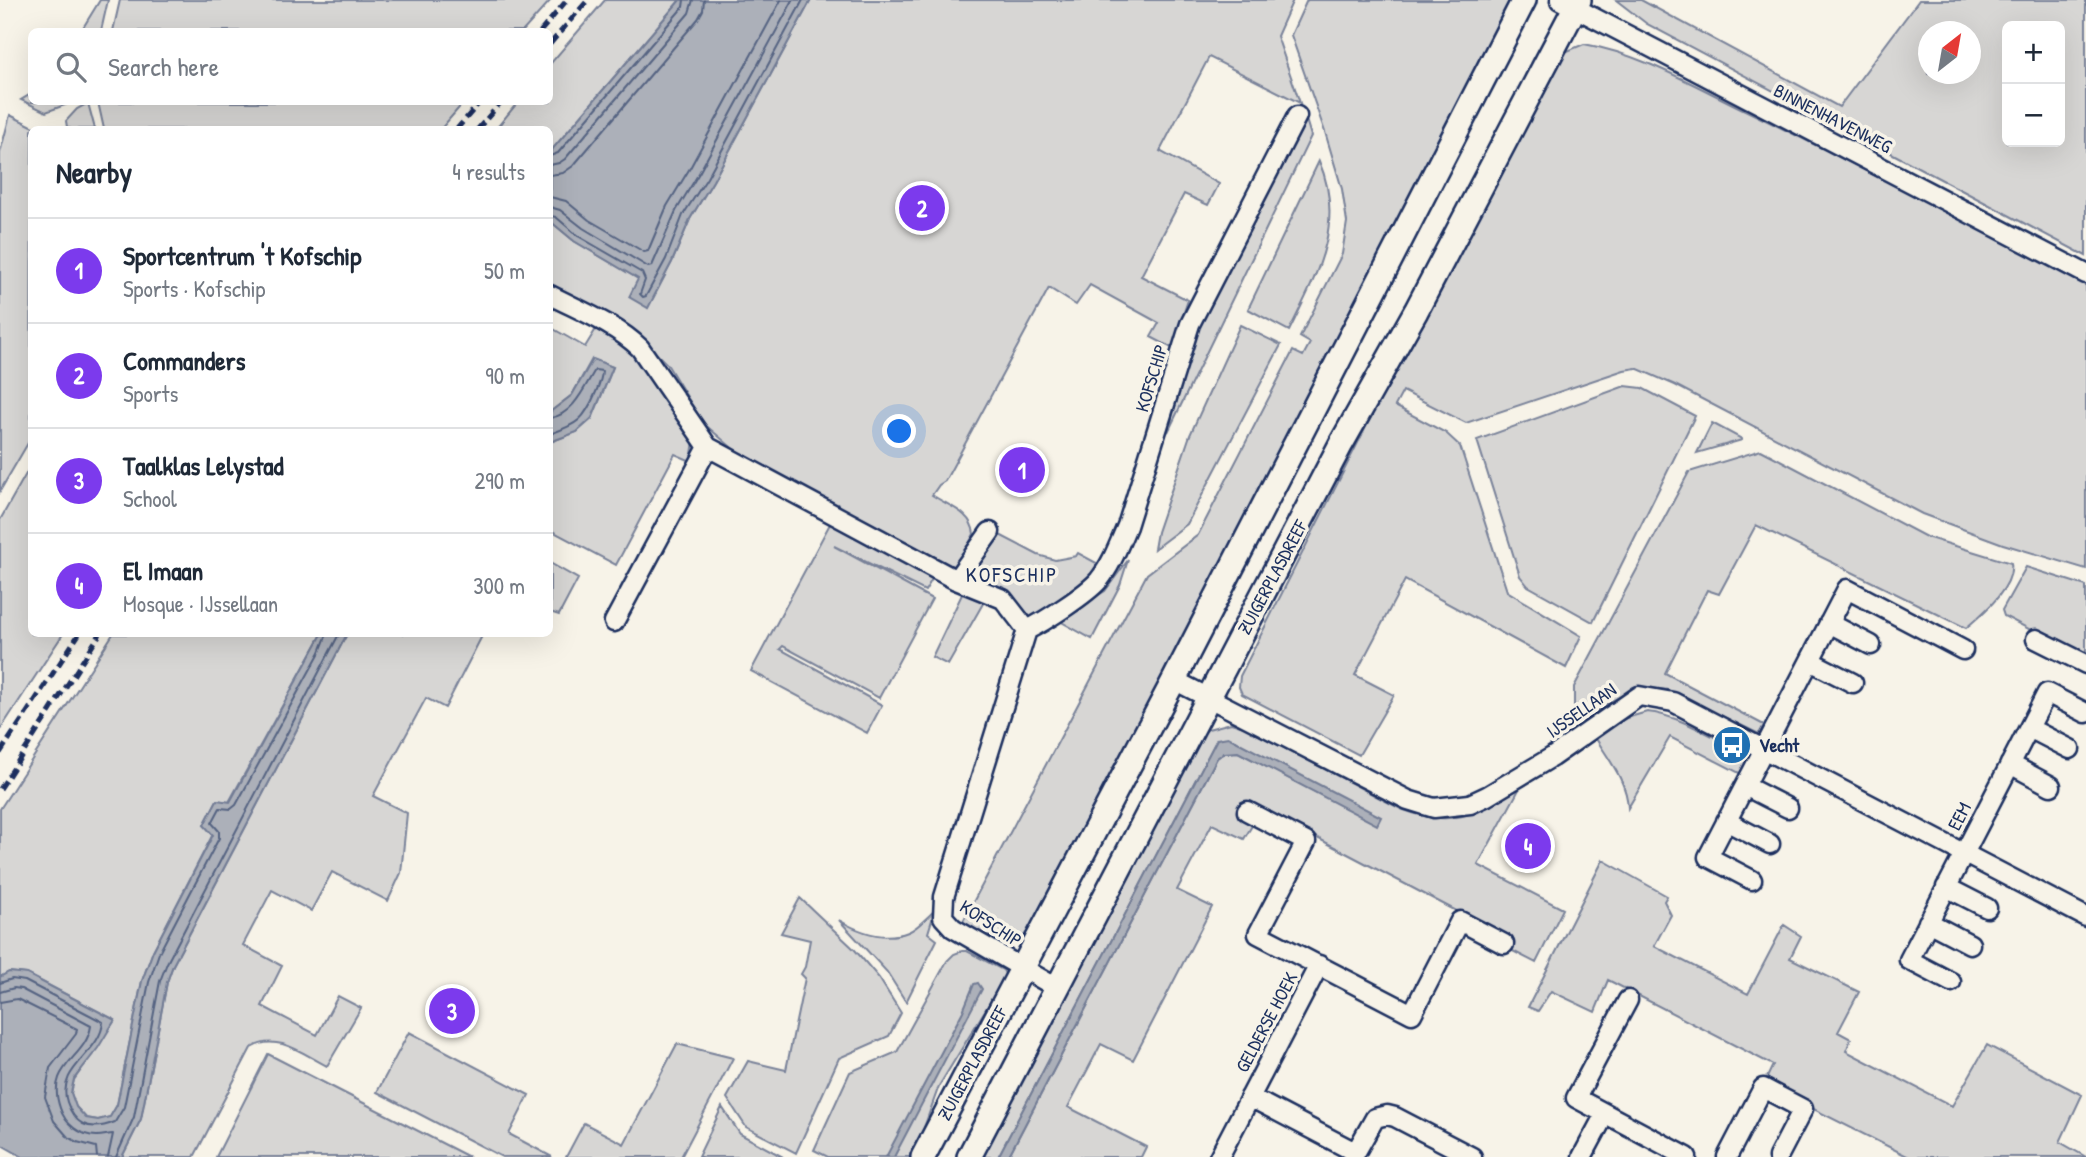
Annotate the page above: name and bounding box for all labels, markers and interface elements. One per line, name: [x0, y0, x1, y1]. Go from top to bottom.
north arrow: [1918, 21, 1981, 84]
map controls: [2002, 21, 2065, 147]
button: +: [2002, 21, 2065, 84]
search box: [28, 28, 553, 105]
icon: search: [52, 48, 90, 86]
text: Search here: [108, 49, 219, 84]
street label: BINNENHAVENWEG: [1769, 77, 1897, 159]
button: −: [2002, 84, 2065, 147]
text: Nearby: [56, 152, 132, 192]
text: 4 results: [452, 156, 525, 187]
pin: 2: [899, 182, 945, 234]
text: Sportcentrum 't Kofschip: [123, 238, 361, 273]
text: 1: [75, 255, 83, 286]
text: 50 m: [484, 255, 525, 286]
text: Sports · Kofschip: [123, 273, 265, 304]
street label: KOFSCHIP: [1128, 341, 1174, 415]
text: Commanders: [123, 343, 246, 378]
text: 2: [74, 360, 84, 391]
text: 90 m: [485, 360, 525, 391]
text: Sports: [123, 378, 178, 409]
your location: [882, 414, 916, 448]
pin: 1: [999, 444, 1045, 496]
text: Taalklas Lelystad: [123, 448, 284, 483]
text: 3: [74, 465, 84, 496]
text: 290 m: [475, 465, 525, 496]
text: School: [123, 483, 177, 514]
street label: ZUIGERPLASDREEF: [1231, 514, 1314, 639]
text: El Imaan: [123, 553, 203, 588]
district label: KOFSCHIP: [966, 560, 1058, 589]
text: 4: [75, 570, 83, 601]
text: 300 m: [473, 570, 525, 601]
text: Mosque · IJssellaan: [123, 588, 278, 619]
street label: IJSSELLAAN: [1541, 676, 1621, 744]
bus stop icon: Vecht: [1711, 724, 1753, 766]
place label: Vecht: [1759, 732, 1801, 758]
street label: EEM: [1941, 798, 1977, 834]
pin: 4: [1505, 820, 1551, 872]
street label: KOFSCHIP: [955, 893, 1027, 953]
street label: GELDERSE HOEK: [1229, 967, 1303, 1077]
pin: 3: [429, 985, 475, 1037]
street label: ZUIGERPLASDREEF: [931, 1000, 1014, 1125]

